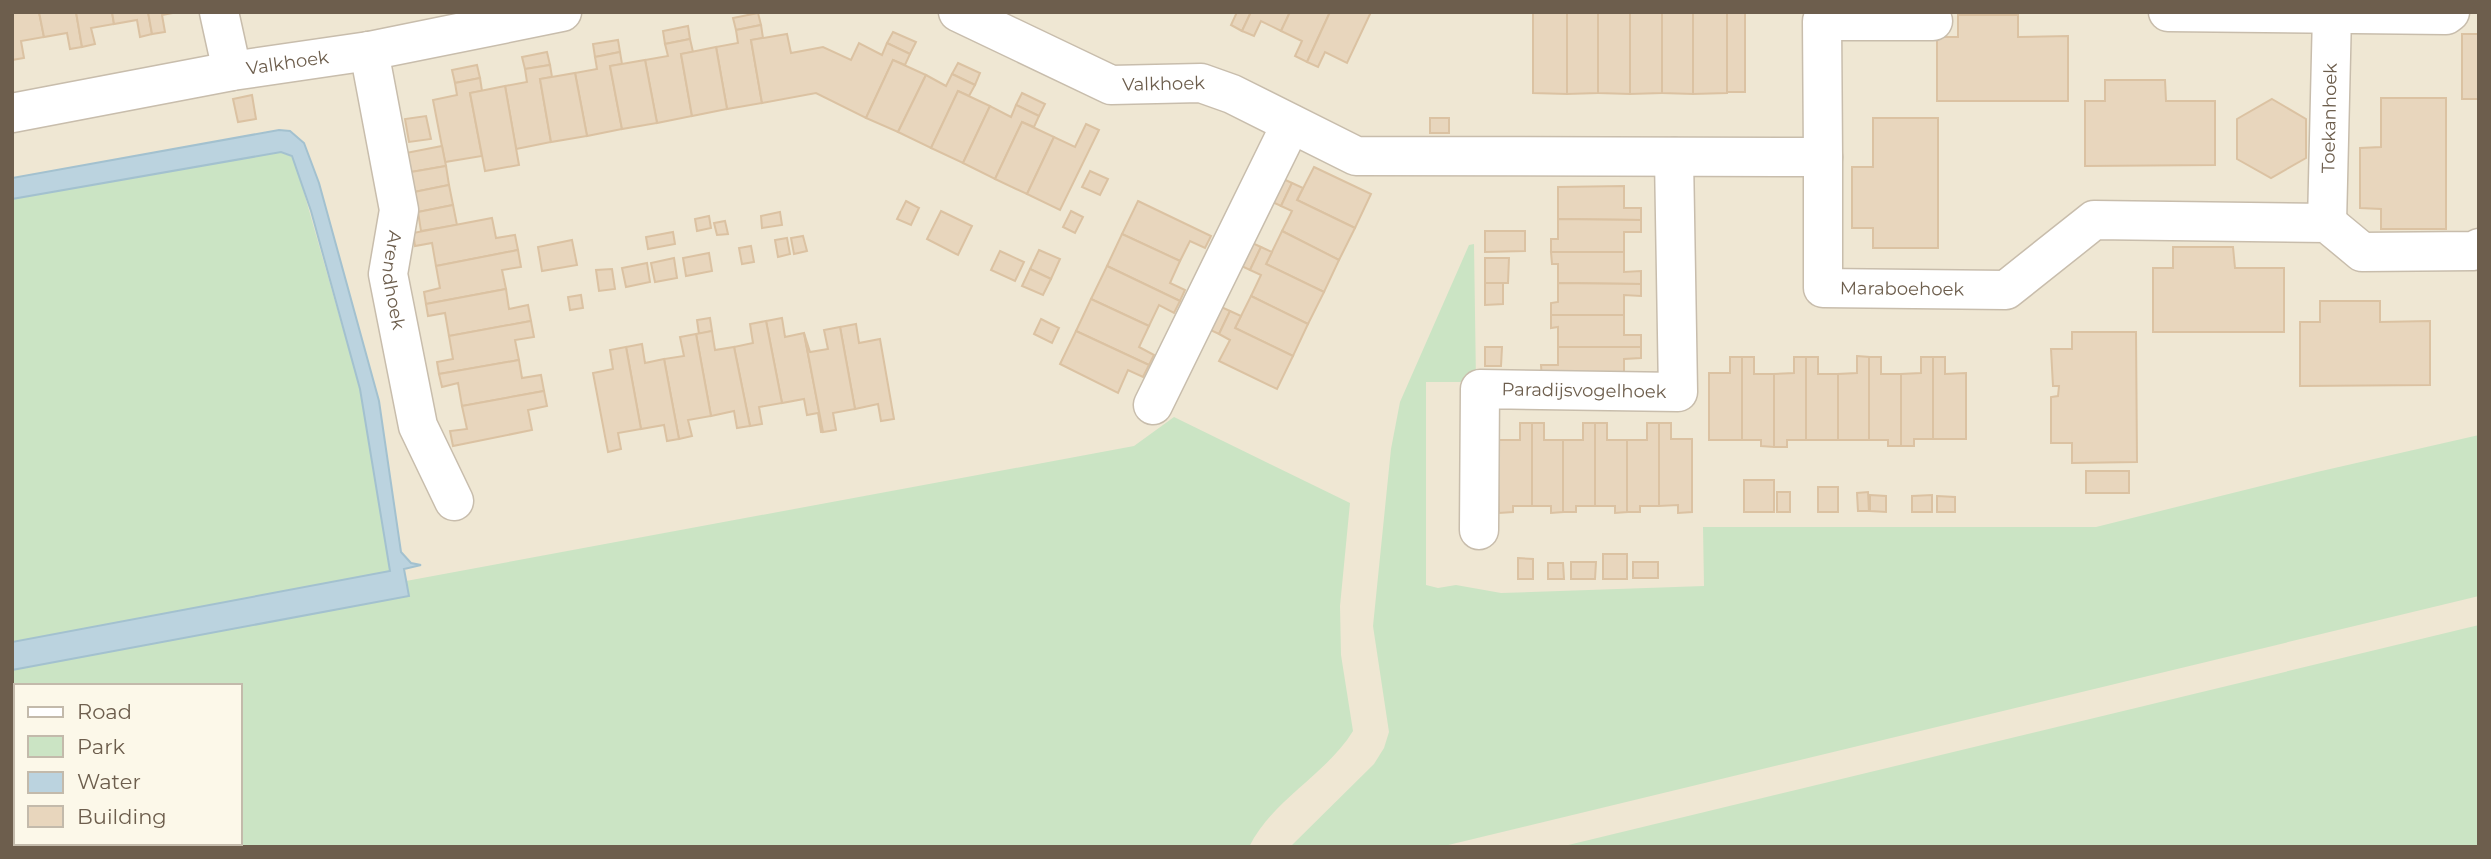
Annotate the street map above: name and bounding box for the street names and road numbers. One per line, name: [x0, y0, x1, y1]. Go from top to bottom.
street label: Valkhoek: [245, 46, 330, 80]
street label: Toekanhoek: [2317, 63, 2342, 173]
street label: Valkhoek: [1122, 72, 1205, 96]
street label: Arendhoek: [377, 229, 410, 332]
street label: Maraboehoek: [1840, 277, 1964, 301]
street label: Paradijsvogelhoek: [1501, 378, 1667, 403]

